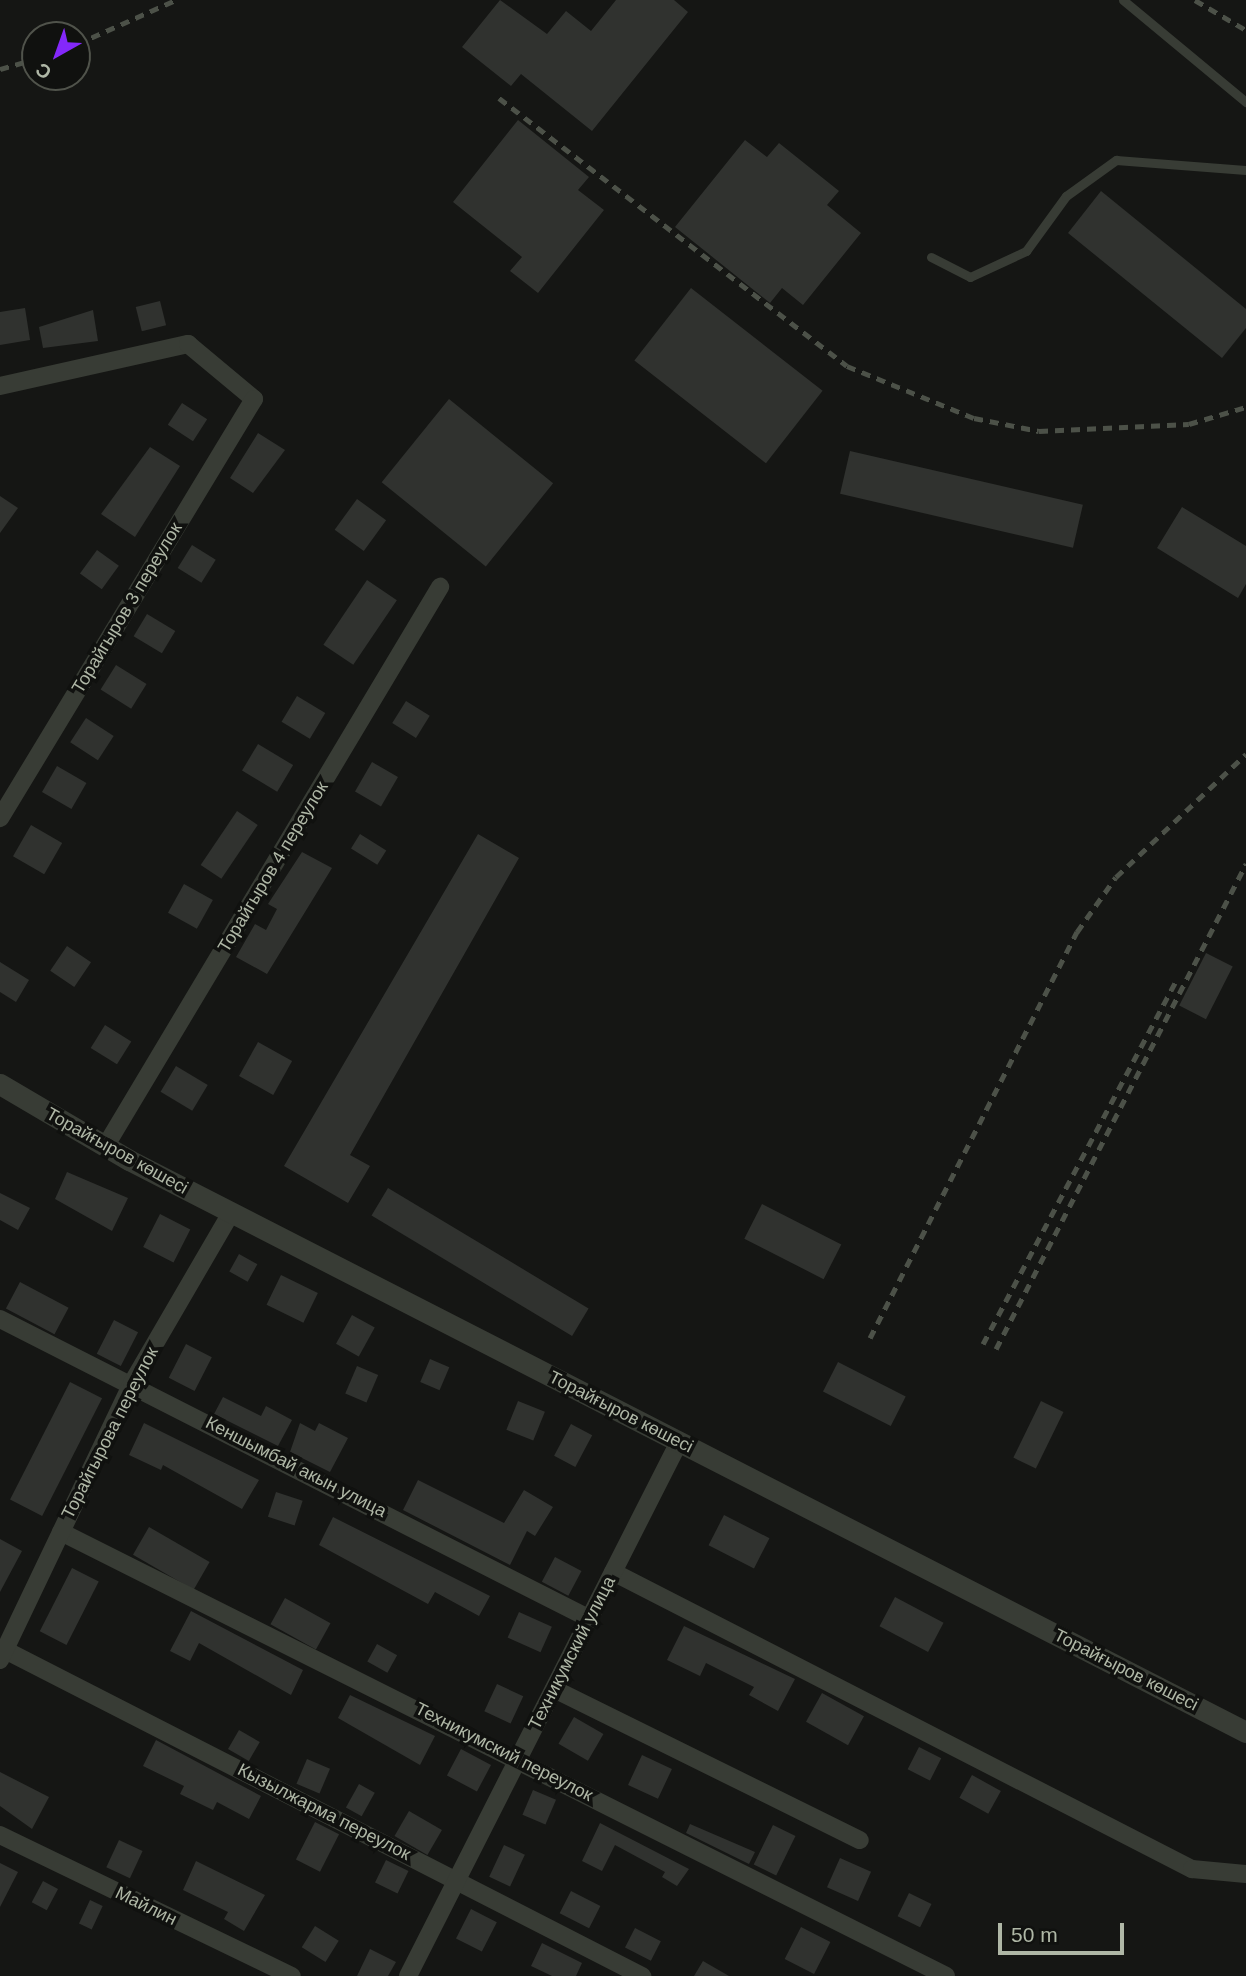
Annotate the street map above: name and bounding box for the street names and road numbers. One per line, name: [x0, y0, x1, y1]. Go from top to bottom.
street label: Торайгыров 3 переулок: [67, 519, 187, 697]
street label: Торайгыров 4 переулок: [213, 778, 333, 956]
street label: Торайғыров көшесі: [42, 1103, 192, 1199]
street label: Торайгырова переулок: [57, 1343, 163, 1523]
street label: Торайғыров көшесі: [545, 1366, 697, 1458]
street label: Кеншымбай акын улица: [202, 1412, 390, 1522]
street label: Техникумский улица: [524, 1573, 620, 1733]
street label: Торайғыров көшесі: [1050, 1624, 1202, 1716]
street label: Техникумский переулок: [412, 1698, 596, 1806]
street label: Кызылжарма переулок: [234, 1759, 414, 1865]
street label: Майлин: [112, 1882, 180, 1930]

